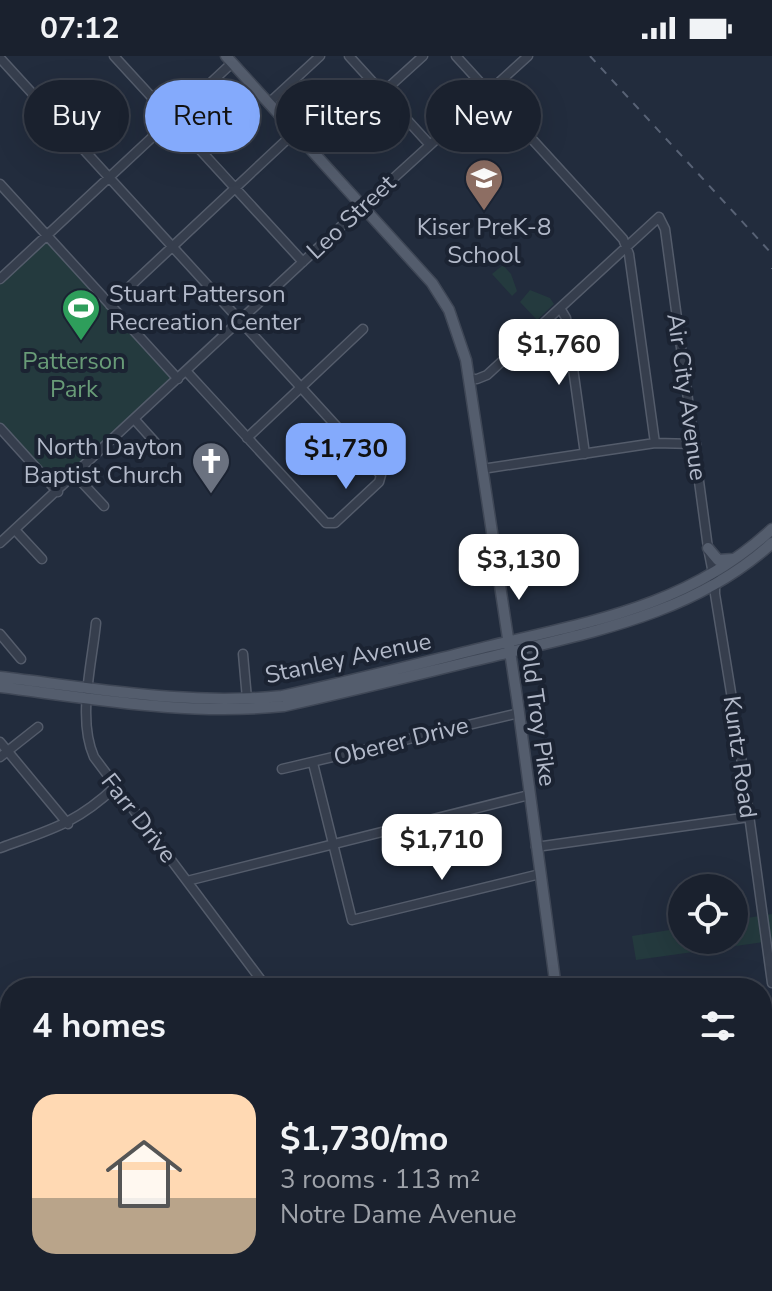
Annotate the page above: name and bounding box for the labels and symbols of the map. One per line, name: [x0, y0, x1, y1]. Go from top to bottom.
school or university icon: Kiser PreK-8 School: [463, 157, 505, 212]
street label: Leo Street: [300, 167, 403, 266]
place label: Kiser PreK-8 School: [417, 211, 551, 271]
place label: Stuart Patterson Recreation Center: [109, 278, 301, 338]
sports icon: Stuart Patterson Recreation Center: [60, 287, 102, 342]
street label: Air City Avenue: [659, 311, 715, 483]
pin: $1,760: [494, 319, 624, 387]
park label: Patterson Park: [22, 345, 126, 405]
pin: $1,730: [281, 423, 411, 491]
place label: North Dayton Baptist Church: [24, 431, 183, 491]
church icon: North Dayton Baptist Church: [190, 440, 232, 495]
pin: $3,130: [454, 534, 584, 602]
street label: Stanley Avenue: [262, 625, 434, 691]
street label: Old Troy Pike: [512, 642, 564, 788]
street label: Kuntz Road: [716, 694, 764, 820]
street label: Oberer Drive: [330, 709, 472, 773]
street label: Farr Drive: [94, 767, 184, 869]
pin: $1,710: [377, 814, 507, 882]

